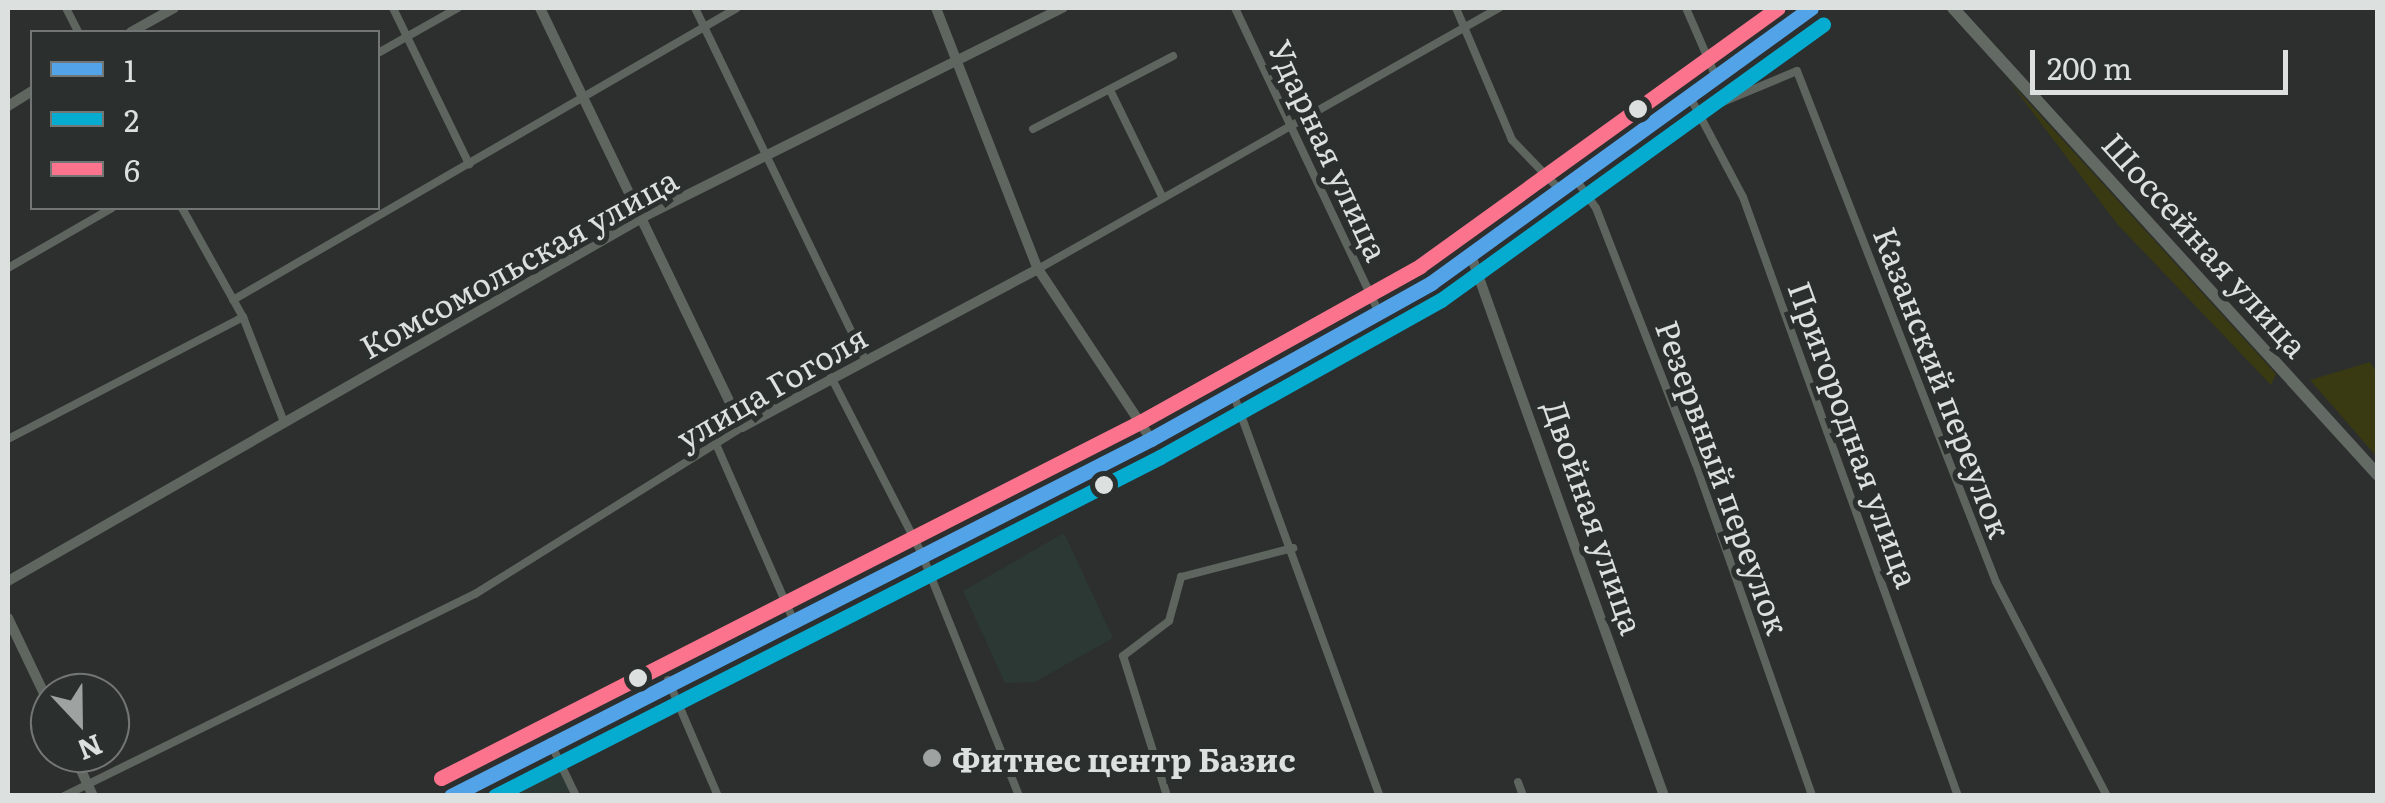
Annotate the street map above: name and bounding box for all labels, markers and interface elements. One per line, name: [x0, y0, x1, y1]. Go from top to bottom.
legend: [30, 30, 380, 210]
scale bar: [2035, 30, 2292, 92]
street label: Ударная улица: [1262, 34, 1398, 266]
text: 200 m: [2047, 45, 2132, 89]
text: 1: [124, 47, 136, 91]
text: 2: [124, 97, 139, 141]
unlabelled marker: [1628, 99, 1648, 119]
street label: Шоссейная улица: [2095, 124, 2317, 364]
text: 6: [124, 147, 140, 191]
street label: Комсомольская улица: [352, 159, 684, 365]
street label: Казанский переулок: [1867, 221, 2021, 543]
street label: Пригородная улица: [1782, 276, 1928, 592]
street label: Резервный переулок: [1649, 315, 1799, 639]
street label: улица Гоголя: [669, 316, 873, 456]
street label: Двойная улица: [1537, 395, 1653, 639]
unlabelled marker: [1094, 475, 1114, 495]
unlabelled marker: [628, 668, 648, 688]
north arrow: [30, 673, 130, 773]
text: N: [72, 725, 109, 773]
place label: Фитнес центр Базис: [952, 739, 1296, 777]
marker: Фитнес центр Базис: [921, 747, 943, 769]

